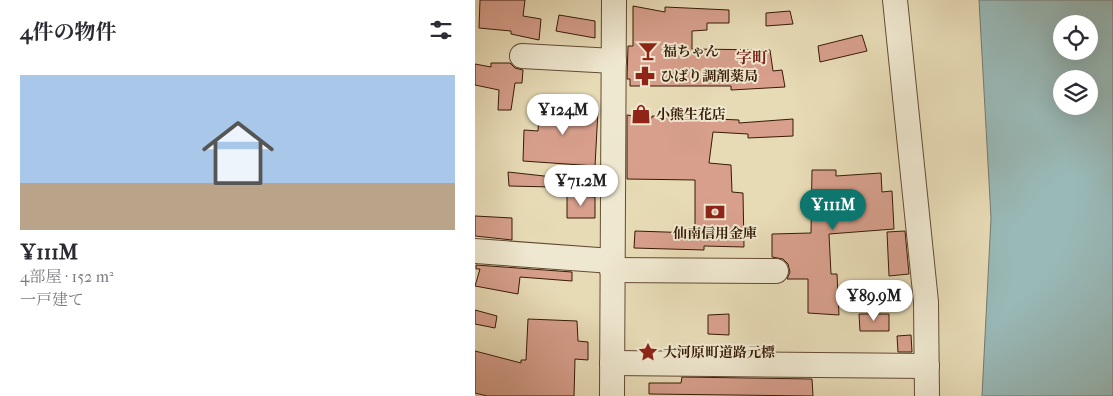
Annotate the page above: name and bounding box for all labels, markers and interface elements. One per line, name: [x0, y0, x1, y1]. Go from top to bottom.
map controls: [1053, 15, 1098, 115]
button: locate: [1053, 15, 1098, 60]
icon: filters: [427, 16, 455, 44]
text: 4件の物件: [20, 20, 116, 44]
bar icon: 福ちゃん: [637, 40, 659, 62]
place label: 福ちゃん: [663, 43, 719, 60]
district label: 字町: [736, 48, 768, 67]
pharmacy icon: ひばり調剤薬局: [634, 65, 656, 87]
place label: ひばり調剤薬局: [660, 68, 758, 85]
button: layers: [1053, 70, 1098, 115]
pin: ¥124M: [528, 94, 598, 136]
text: ¥124M: [538, 100, 588, 119]
shop icon: 小熊生花店: [630, 103, 652, 125]
place label: 小熊生花店: [656, 106, 726, 123]
icon: home: [193, 108, 283, 198]
pin: ¥71.2M: [540, 164, 622, 207]
text: ¥71.2M: [555, 171, 607, 190]
pin: ¥111M: [798, 188, 868, 231]
text: ¥111M: [811, 195, 855, 214]
bank icon: 仙南信用金庫: [704, 201, 726, 223]
place label: 仙南信用金庫: [673, 225, 757, 242]
text: ¥111M: [20, 240, 78, 264]
text: 4部屋 · 152 m²: [20, 267, 114, 286]
pin: ¥89.9M: [833, 280, 915, 322]
text: ¥89.9M: [847, 286, 901, 305]
text: 一戸建て: [20, 290, 84, 309]
place icon: 大河原町道路元標: [637, 341, 659, 363]
place label: 大河原町道路元標: [663, 344, 775, 361]

